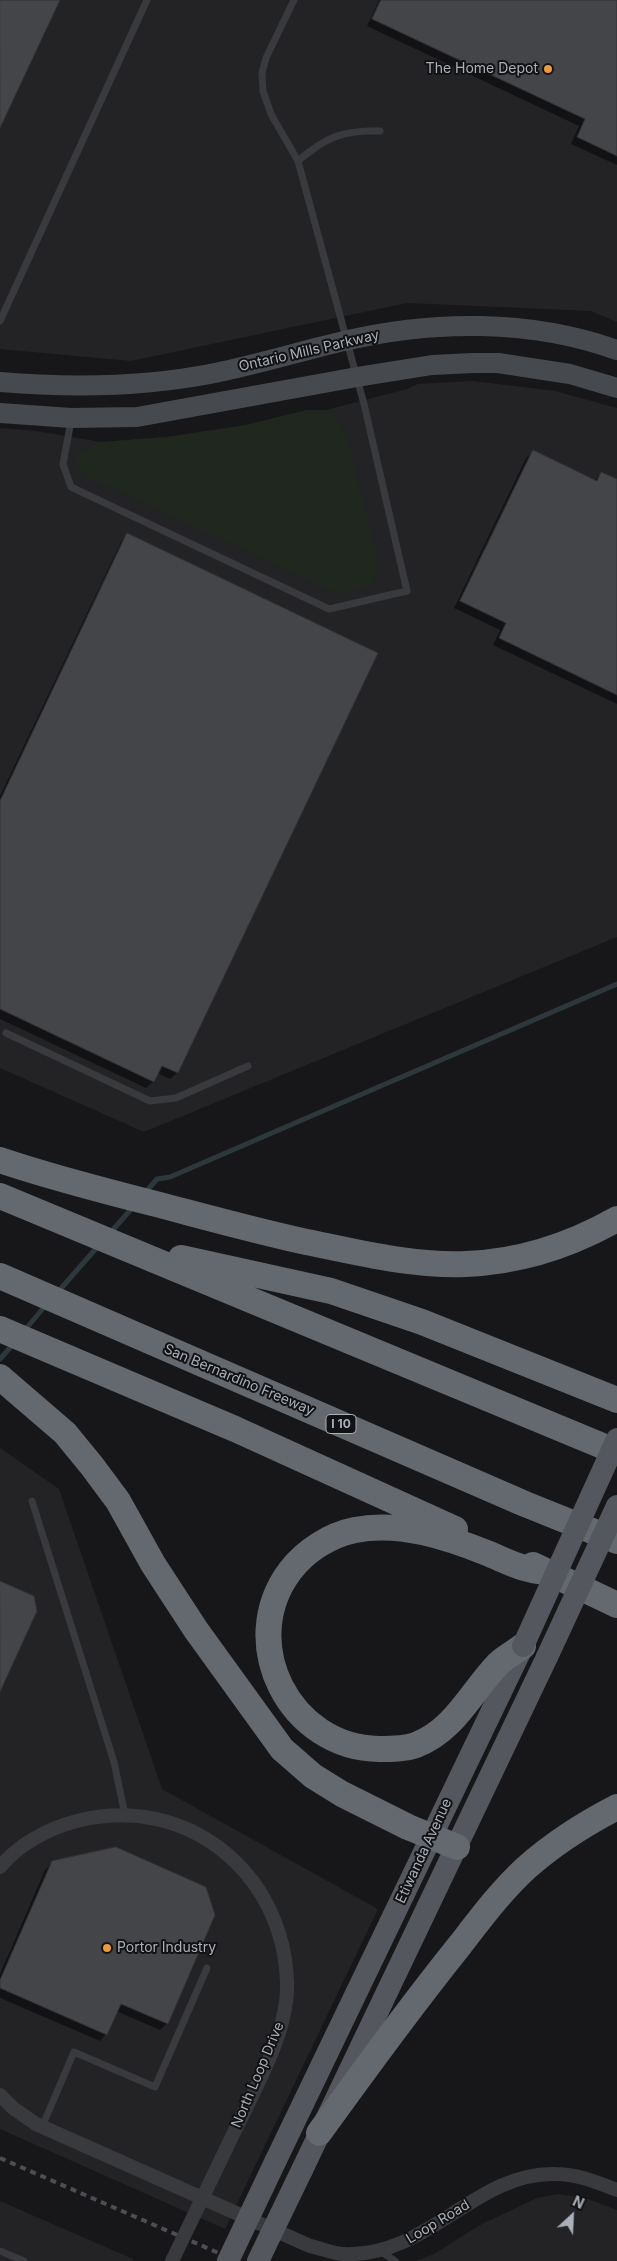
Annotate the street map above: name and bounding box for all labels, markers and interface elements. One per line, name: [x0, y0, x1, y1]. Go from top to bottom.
place label: The Home Depot: [426, 61, 538, 77]
marker: The Home Depot: [542, 63, 554, 75]
street label: Ontario Mills Parkway: [237, 327, 381, 375]
street label: San Bernardino Freeway: [161, 1341, 317, 1419]
road number: I 10: [326, 1415, 356, 1434]
street label: Etiwanda Avenue: [392, 1796, 456, 1906]
place label: Portor Industry: [117, 1940, 216, 1956]
marker: Portor Industry: [101, 1942, 113, 1954]
street label: North Loop Drive: [228, 2020, 288, 2130]
north arrow: [547, 2191, 597, 2241]
text: N: [570, 2192, 587, 2212]
street label: Loop Road: [403, 2197, 473, 2247]

